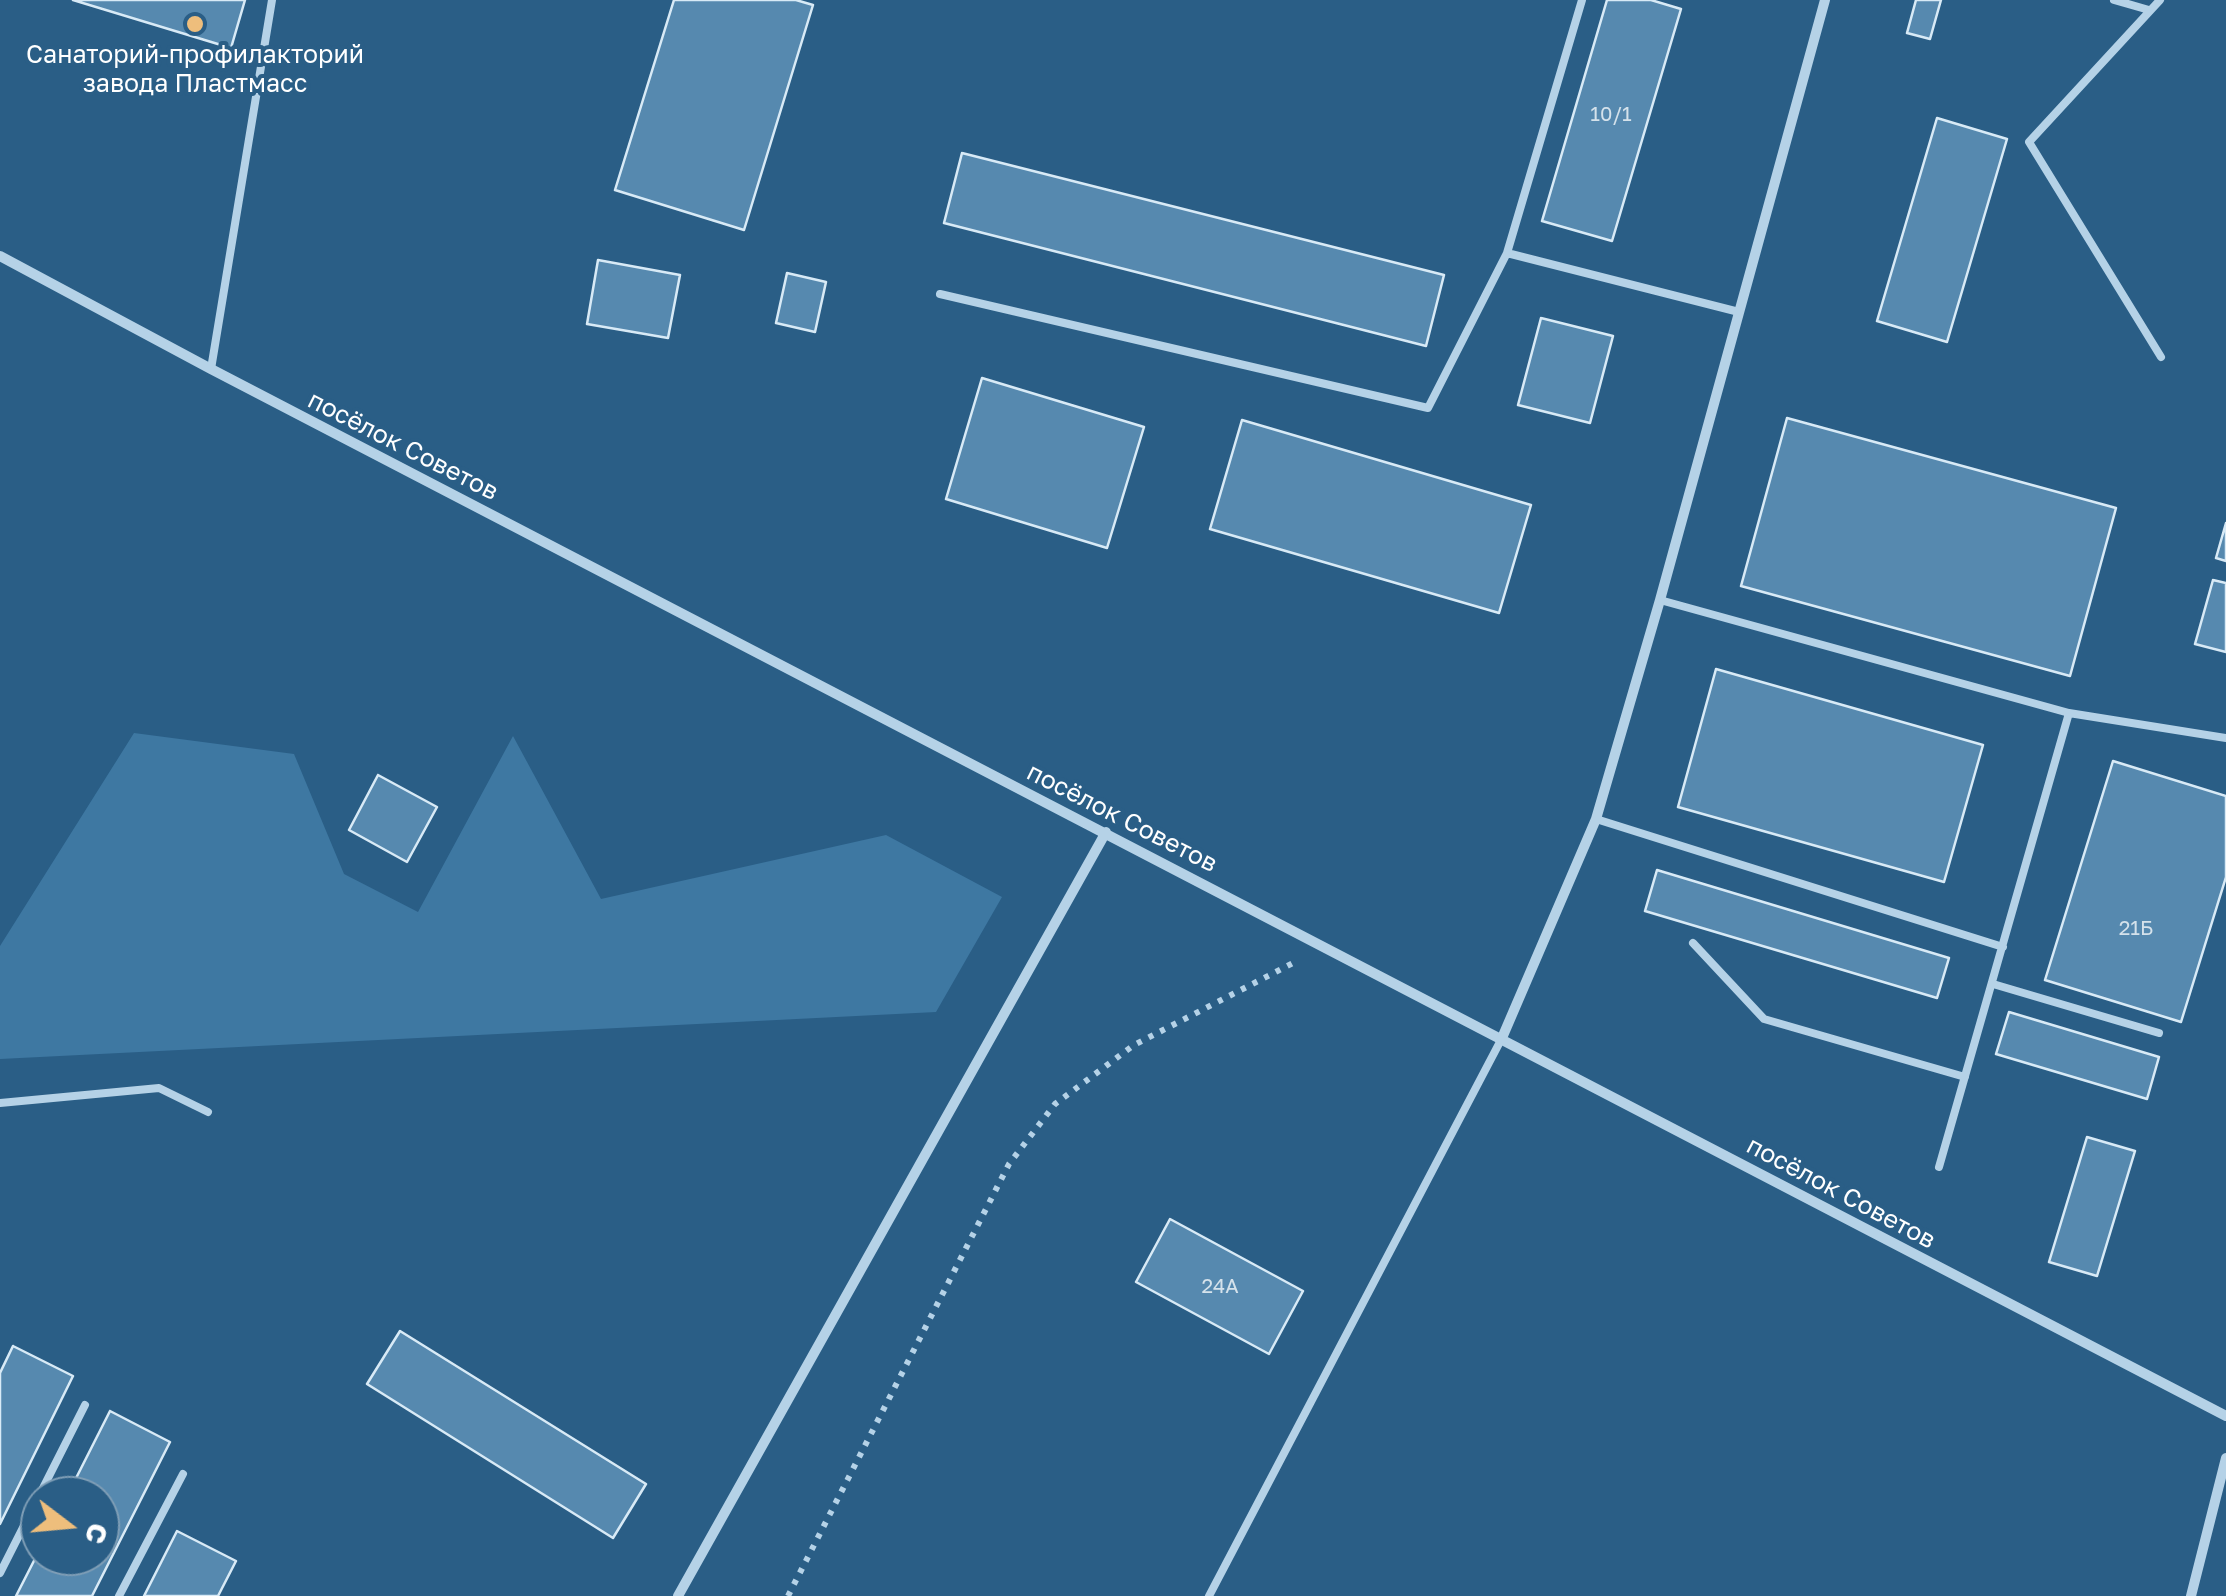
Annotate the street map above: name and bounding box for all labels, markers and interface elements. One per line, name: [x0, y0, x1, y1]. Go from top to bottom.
marker: Санаторий-профилакторий завода Пластмасс: [184, 13, 206, 35]
place label: Санаторий-профилакторий завода Пластмасс: [26, 40, 364, 99]
house number: 10/1: [1590, 103, 1632, 127]
street label: посёлок Советов: [303, 385, 503, 507]
street label: посёлок Советов: [1022, 757, 1222, 879]
house number: 21Б: [2119, 917, 2153, 941]
street label: посёлок Советов: [1741, 1131, 1941, 1255]
house number: 24А: [1201, 1275, 1239, 1299]
north arrow: [20, 1476, 120, 1576]
text: С: [79, 1520, 116, 1548]

